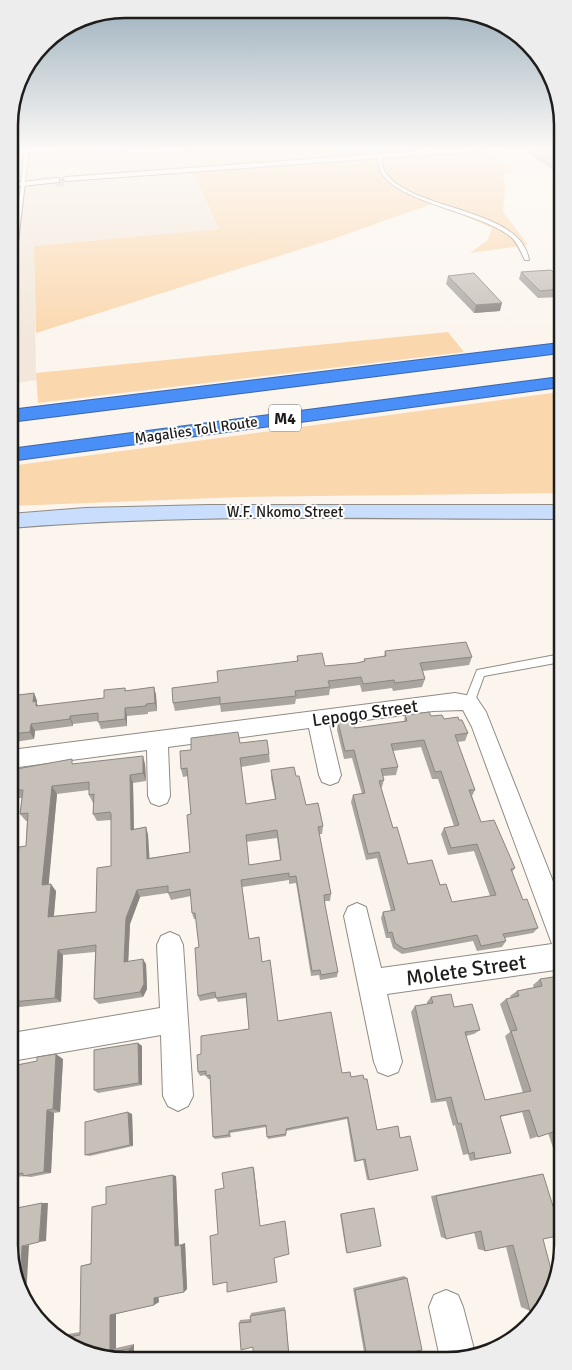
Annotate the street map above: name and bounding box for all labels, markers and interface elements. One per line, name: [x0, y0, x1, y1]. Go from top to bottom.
road number: M4: [269, 404, 301, 432]
street label: Magalies Toll Route: [133, 412, 259, 448]
street label: W.F. Nkomo Street: [227, 503, 343, 521]
street label: Lepogo Street: [311, 695, 419, 731]
street label: Molete Street: [404, 949, 528, 991]

